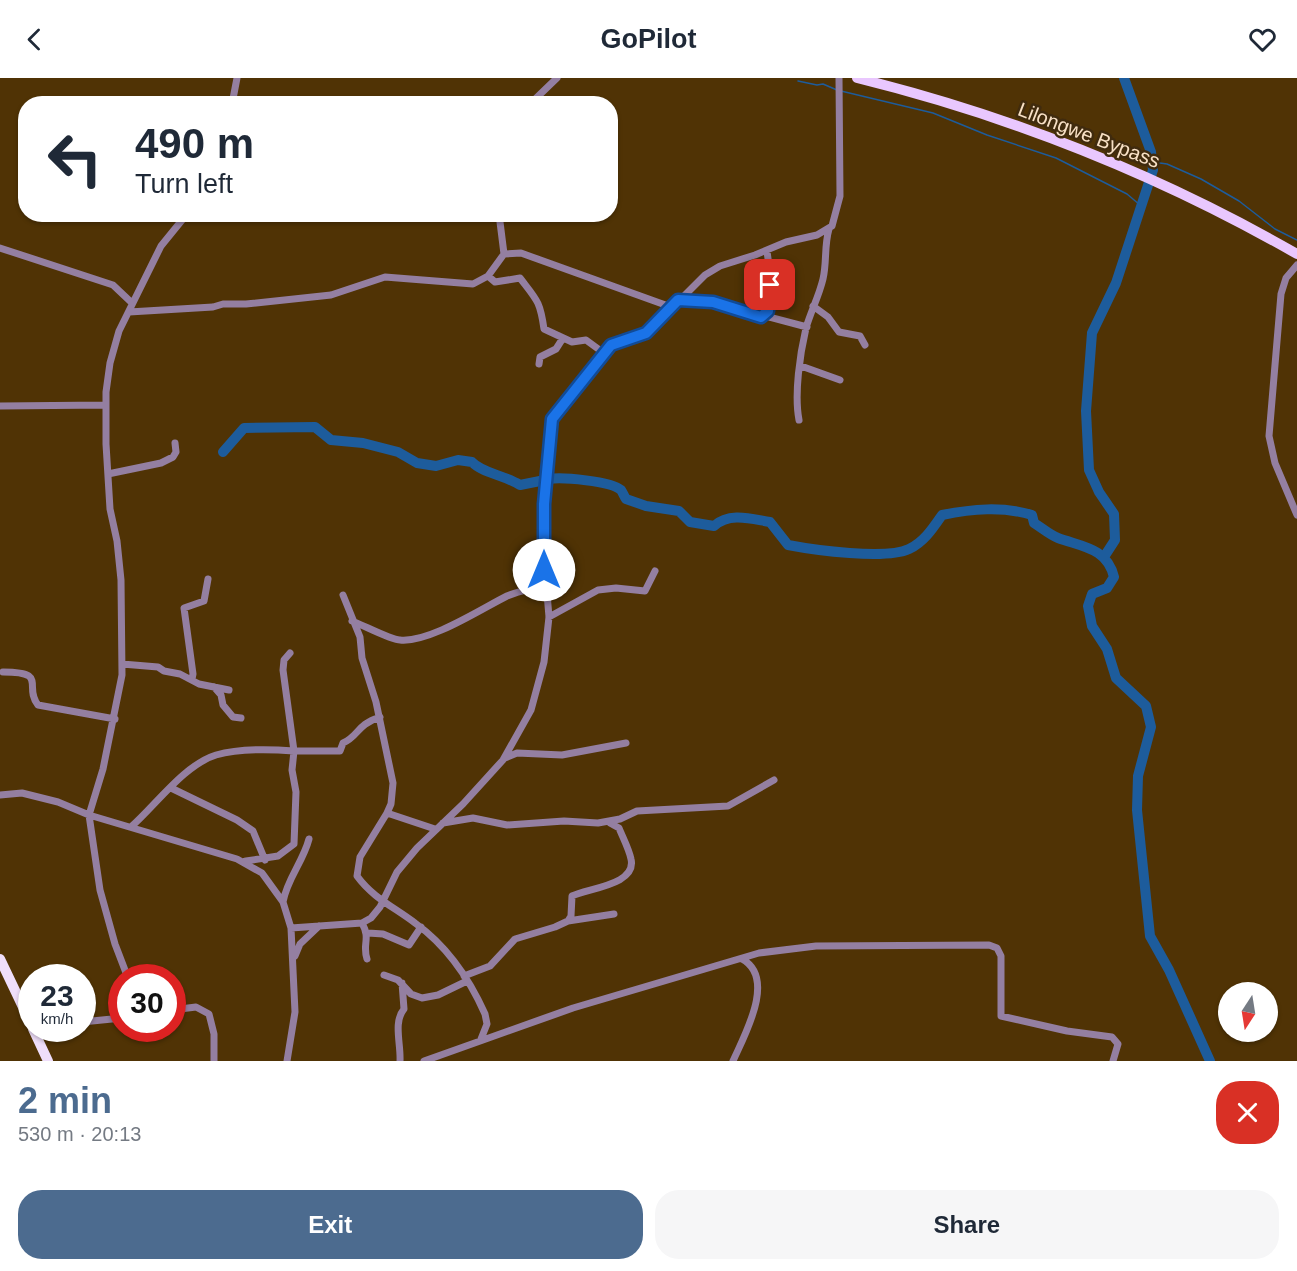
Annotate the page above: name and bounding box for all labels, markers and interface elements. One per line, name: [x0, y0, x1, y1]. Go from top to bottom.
icon: back: [18, 23, 51, 56]
icon: heart: [1246, 23, 1279, 56]
text: GoPilot: [601, 24, 697, 54]
street label: Lilongwe Bypass: [1015, 98, 1163, 172]
icon: left: [36, 120, 114, 198]
text: 490 m: [135, 120, 254, 167]
text: Turn left: [135, 169, 233, 199]
pin: [744, 259, 795, 310]
icon: arrive: [753, 268, 786, 301]
position arrow: [512, 538, 576, 602]
speed limit sign: 30: [108, 964, 186, 1042]
text: 23: [40, 979, 74, 1012]
north arrow: [1218, 982, 1278, 1042]
map controls: [1218, 982, 1278, 1042]
text: km/h: [41, 1010, 73, 1027]
text: 2 min: [18, 1080, 112, 1121]
button: close: [1216, 1081, 1279, 1144]
text: 530 m · 20:13: [18, 1123, 141, 1145]
button: Exit: [18, 1190, 643, 1259]
button: Share: [655, 1190, 1279, 1259]

